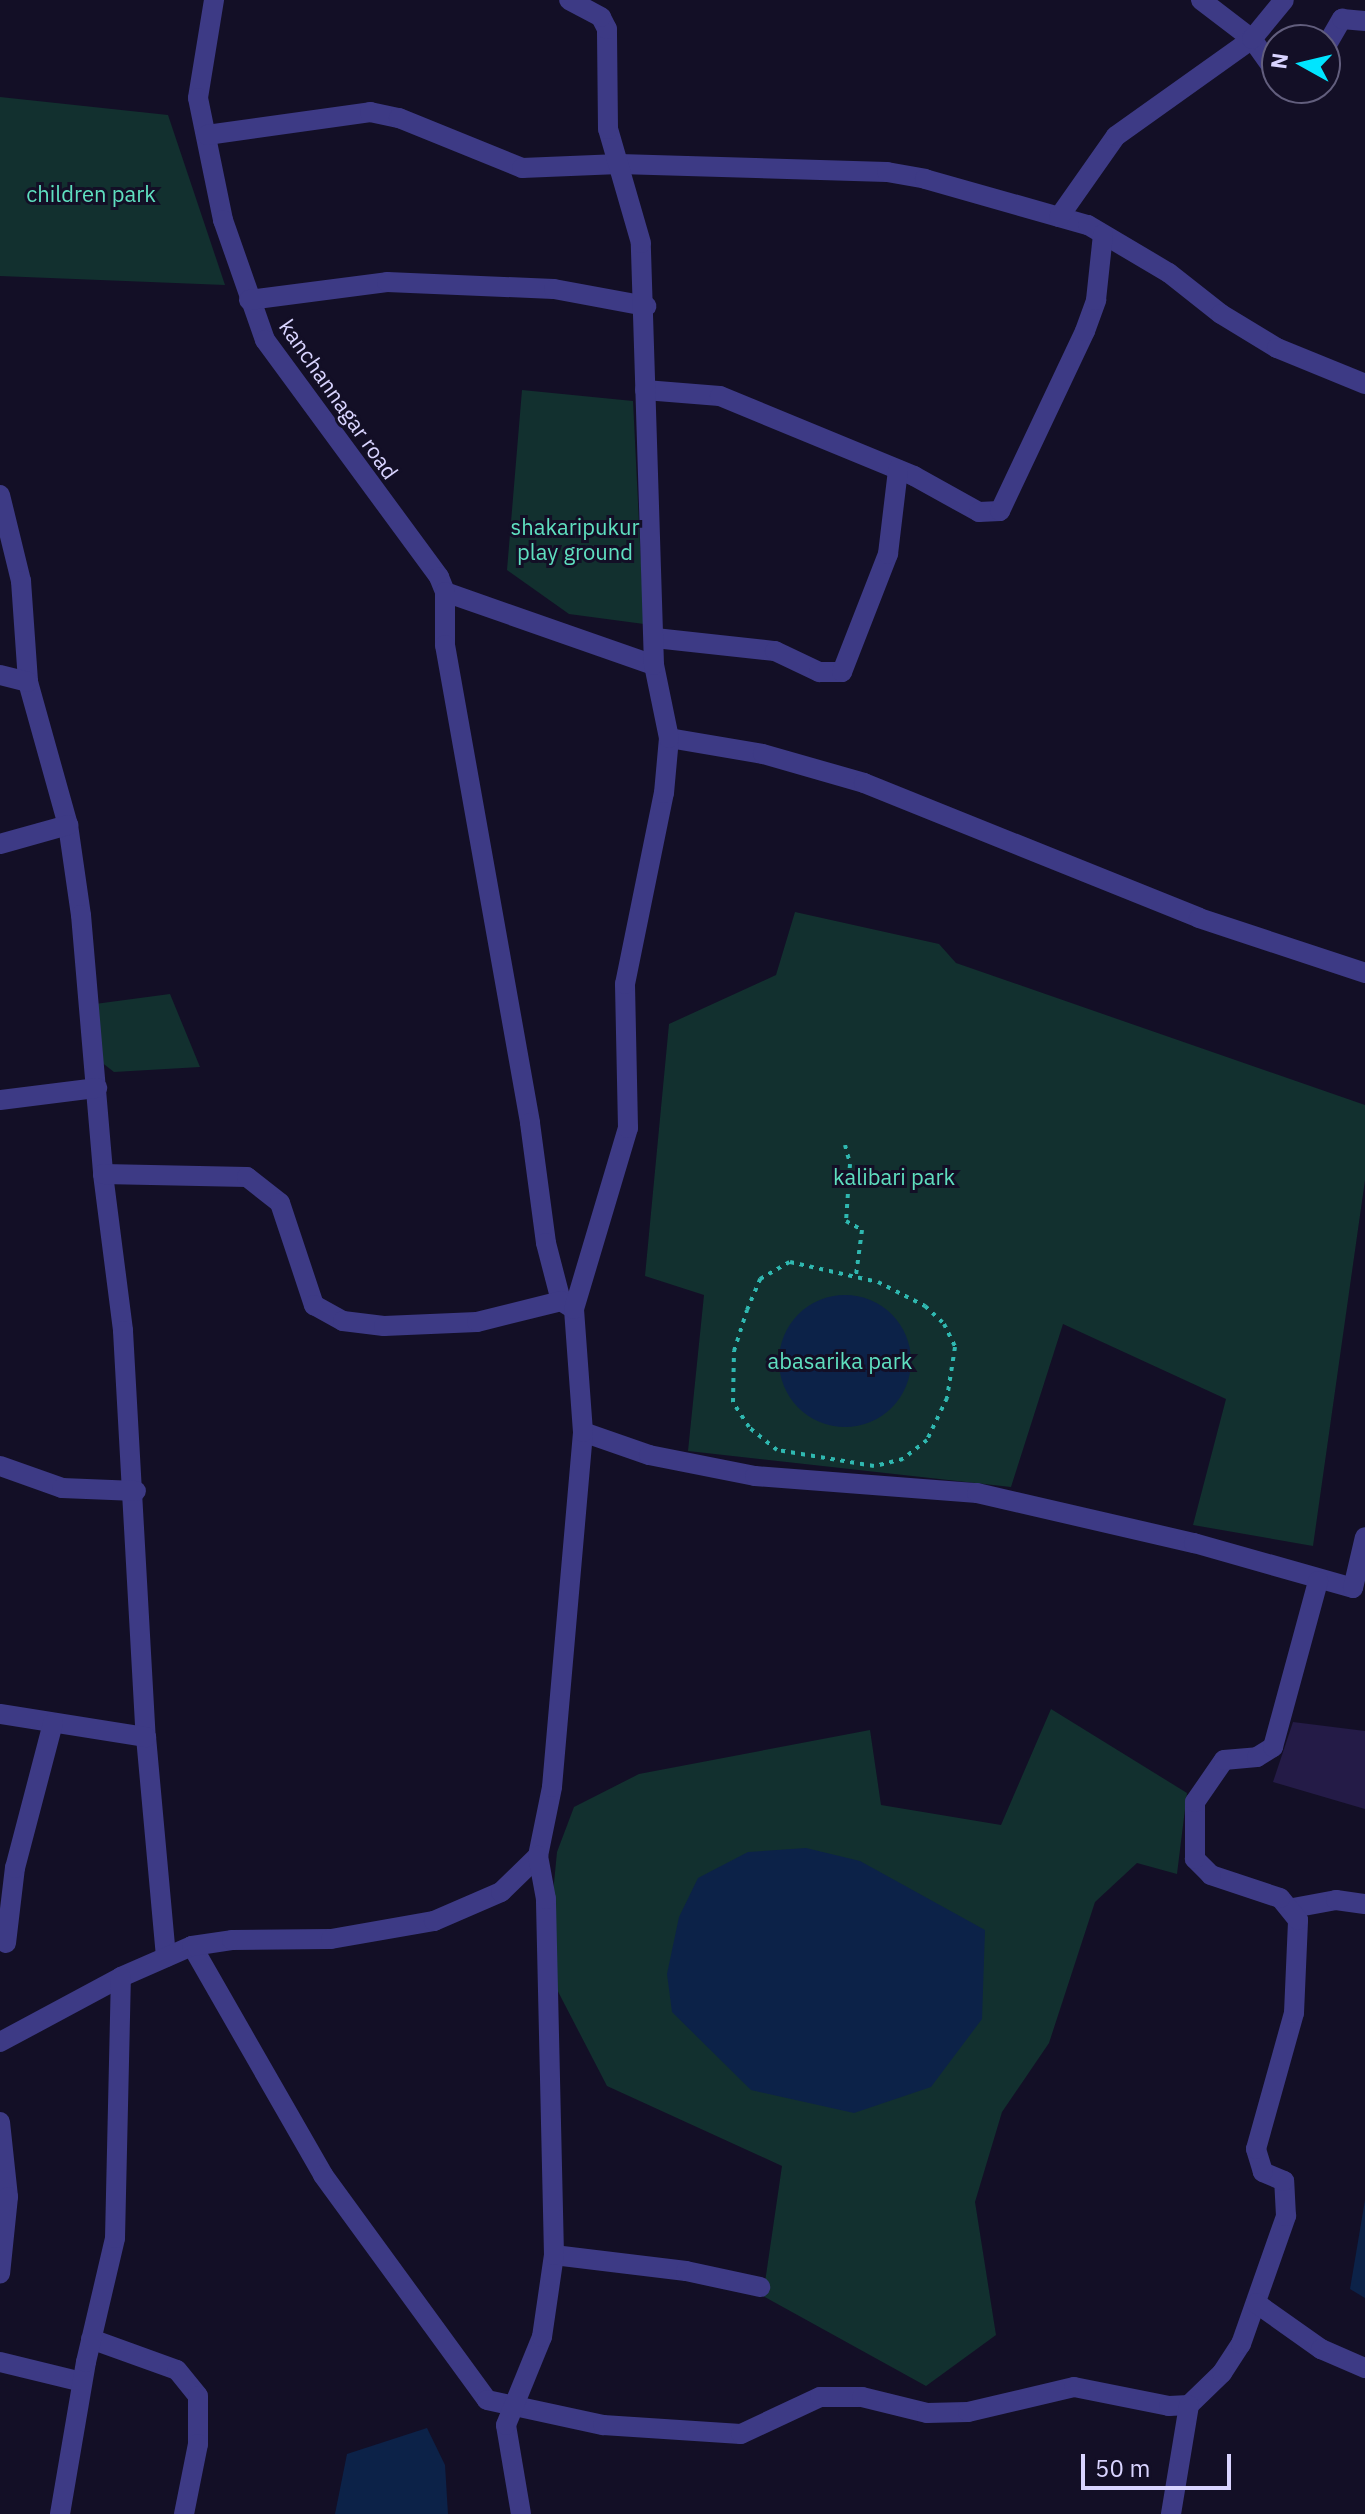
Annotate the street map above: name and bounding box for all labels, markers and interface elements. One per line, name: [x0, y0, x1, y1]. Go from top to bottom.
north arrow: [1261, 24, 1341, 104]
text: N: [1263, 51, 1294, 71]
park label: children park: [26, 181, 156, 207]
street label: kanchannagar road: [274, 314, 404, 484]
park label: shakaripukur play ground: [511, 513, 639, 564]
park label: kalibari park: [833, 1164, 955, 1190]
park label: abasarika park: [768, 1348, 912, 1374]
scale bar: [1085, 2438, 1235, 2488]
text: 50 m: [1095, 2452, 1150, 2484]

